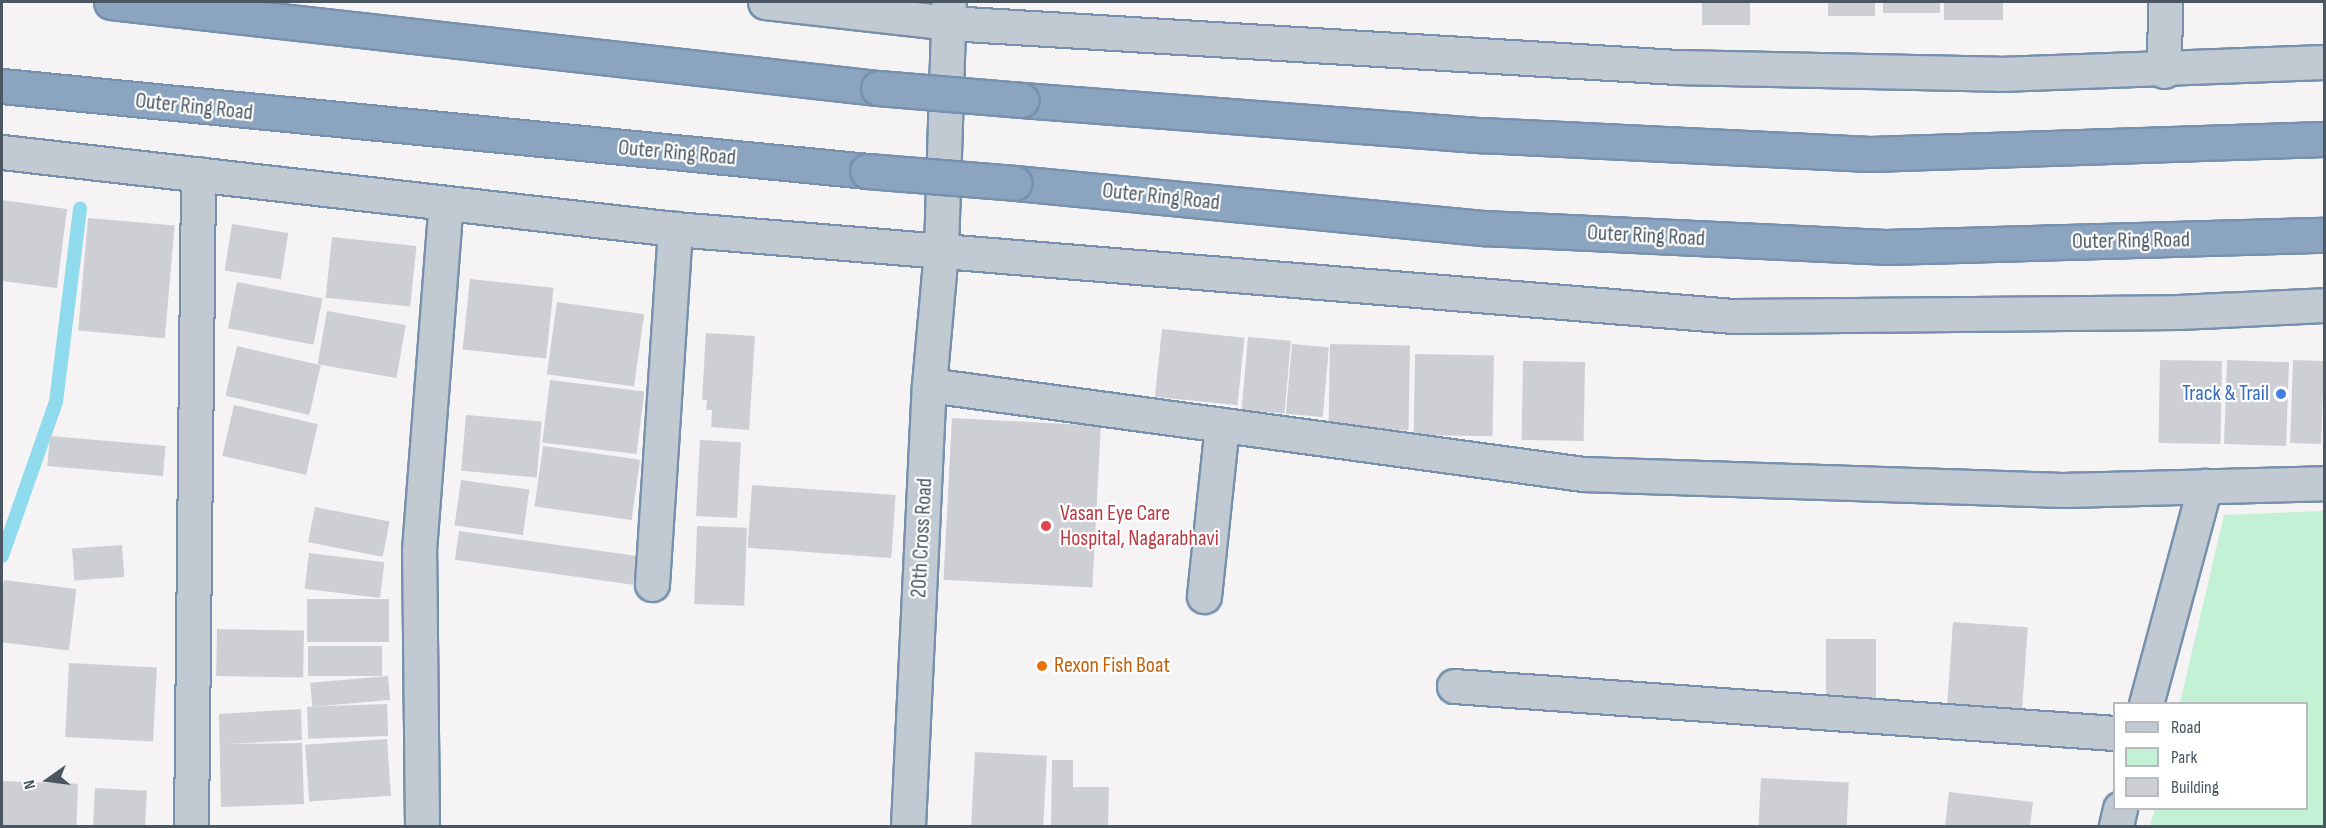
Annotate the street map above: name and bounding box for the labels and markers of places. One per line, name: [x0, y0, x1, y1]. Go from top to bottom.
place label: Track & Trail: [2182, 381, 2269, 407]
marker: Track & Trail: [2274, 387, 2288, 401]
place label: Vasan Eye Care Hospital, Nagarabhavi: [1060, 500, 1219, 552]
marker: Vasan Eye Care Hospital, Nagarabhavi: [1037, 517, 1055, 535]
place label: Rexon Fish Boat: [1054, 653, 1170, 679]
marker: Rexon Fish Boat: [1035, 659, 1049, 673]

